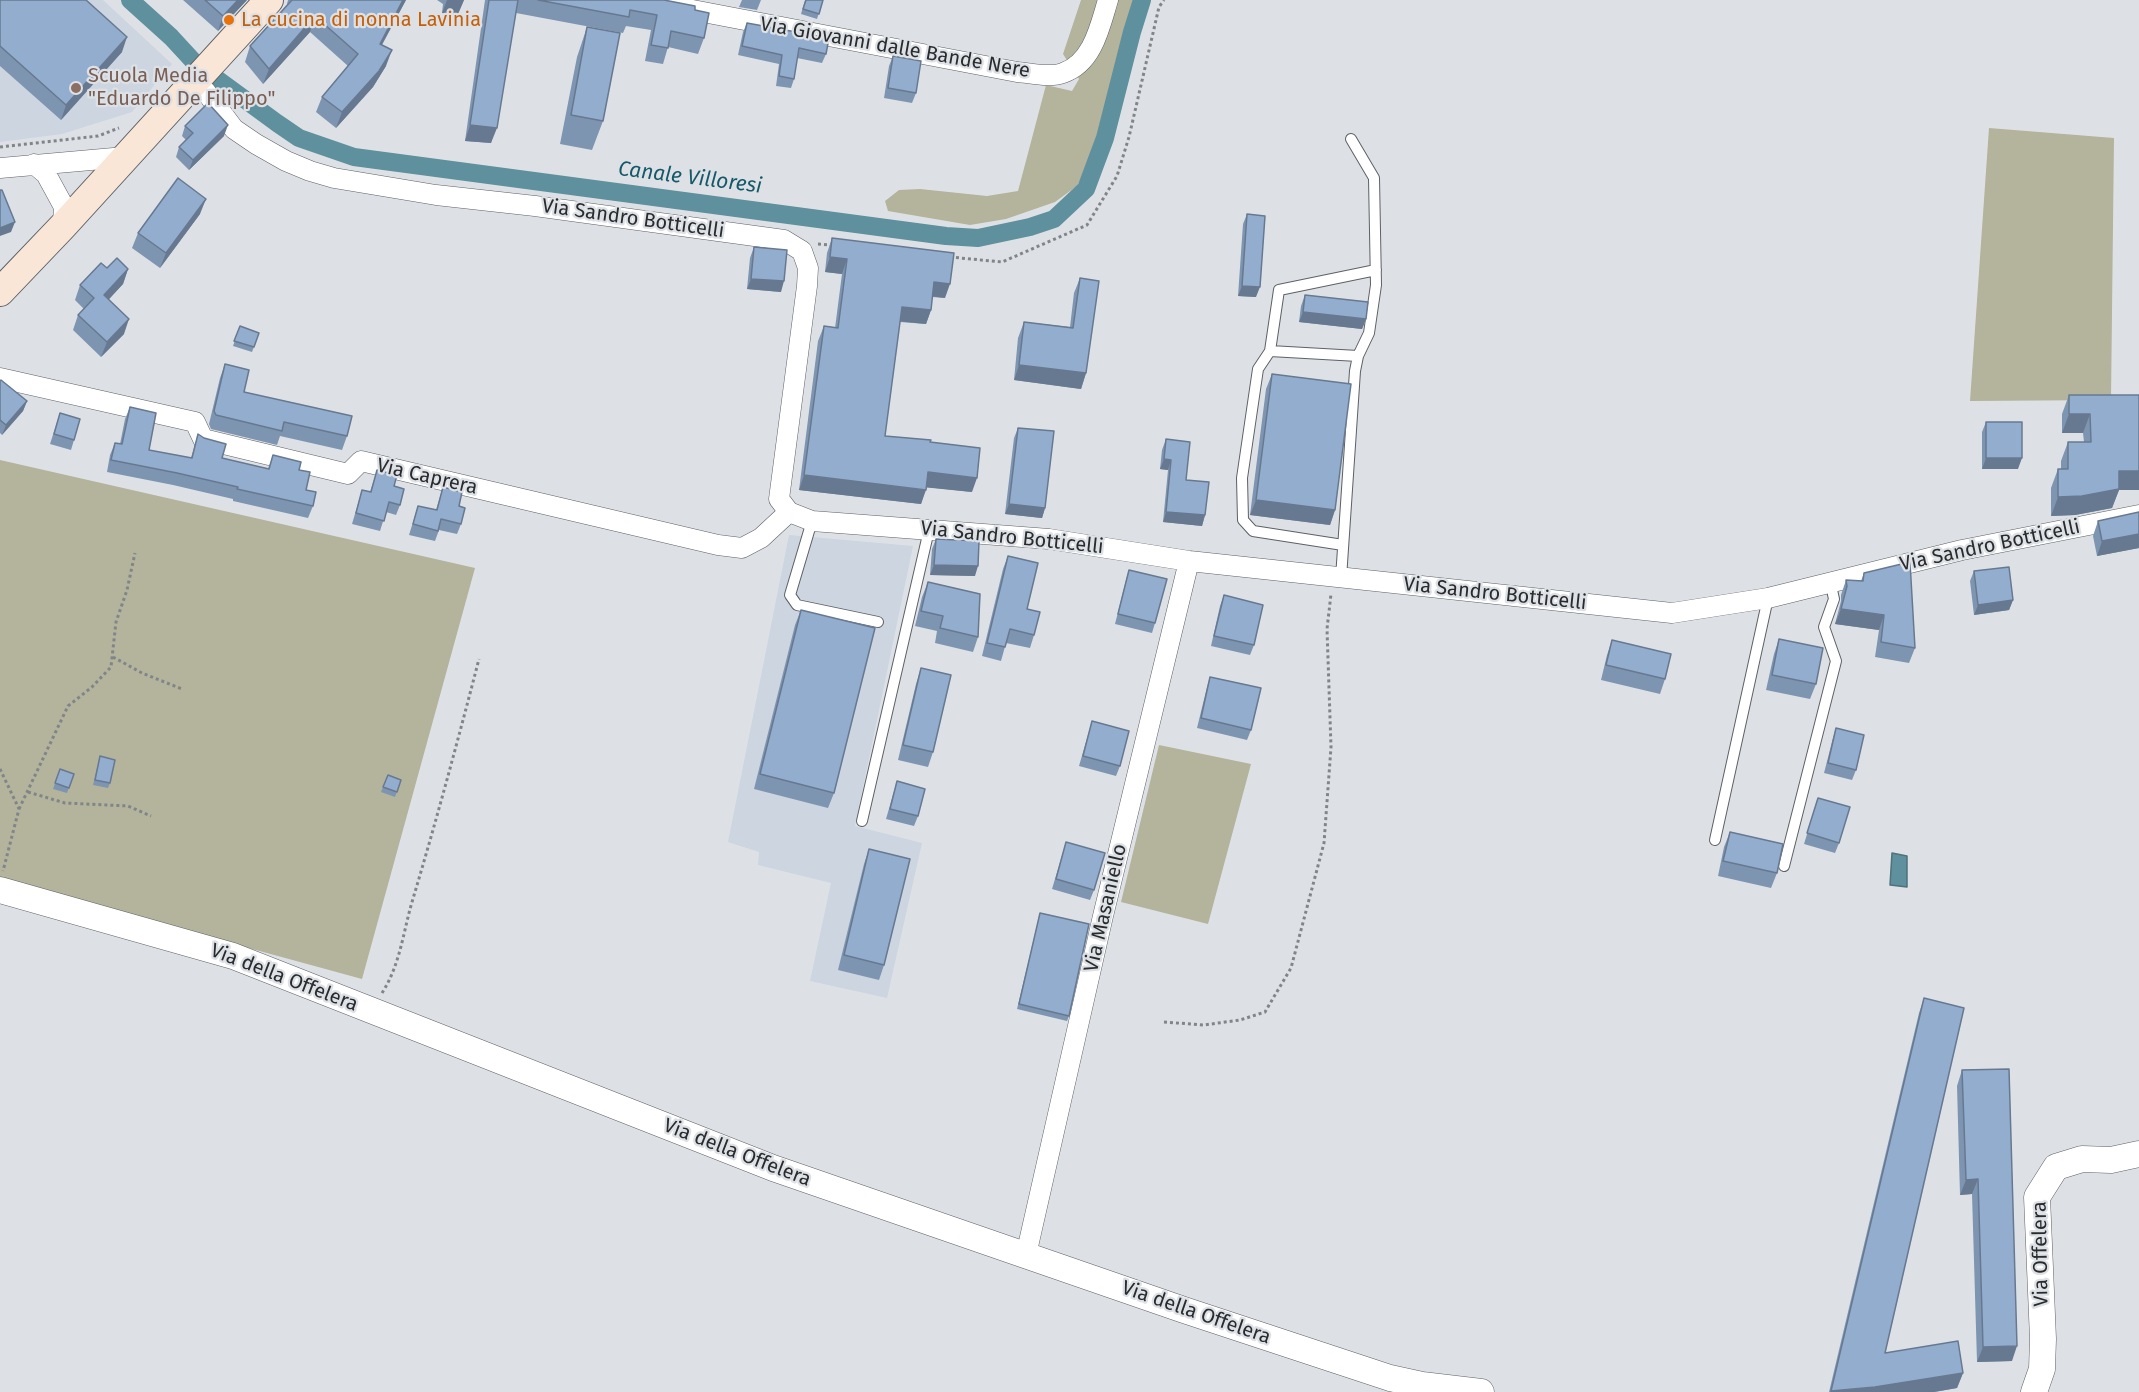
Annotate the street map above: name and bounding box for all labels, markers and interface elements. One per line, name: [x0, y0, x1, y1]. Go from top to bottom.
place label: La cucina di nonna Lavinia: [241, 8, 481, 32]
street label: Via Giovanni dalle Bande Nere: [758, 12, 1032, 84]
marker: La cucina di nonna Lavinia: [222, 13, 236, 27]
place label: Scuola Media "Eduardo De Filippo": [88, 64, 275, 111]
marker: Scuola Media "Eduardo De Filippo": [69, 81, 83, 95]
water label: Canale Villoresi: [617, 157, 763, 199]
street label: Via Sandro Botticelli: [540, 194, 726, 244]
street label: Via Caprera: [374, 454, 480, 500]
street label: Via Sandro Botticelli: [1898, 515, 2082, 577]
street label: Via Sandro Botticelli: [919, 516, 1105, 560]
street label: Via Sandro Botticelli: [1402, 572, 1588, 616]
street label: Via Masaniello: [1080, 842, 1132, 974]
street label: Via della Offelera: [207, 939, 361, 1017]
street label: Via della Offelera: [660, 1114, 814, 1192]
street label: Via Offelera: [2028, 1201, 2054, 1307]
street label: Via della Offelera: [1118, 1276, 1274, 1350]

